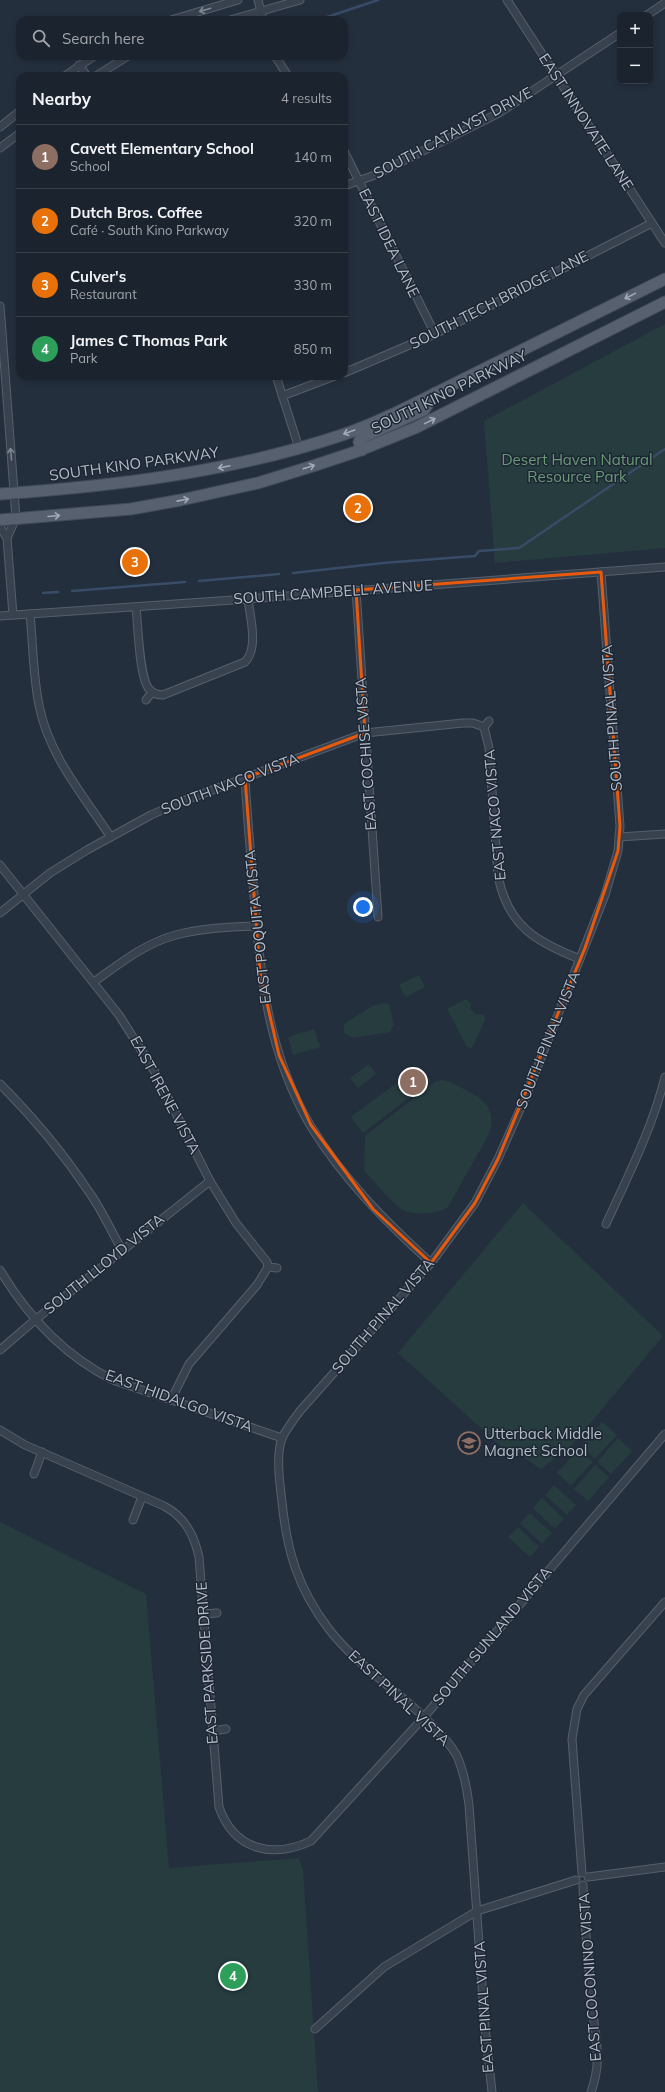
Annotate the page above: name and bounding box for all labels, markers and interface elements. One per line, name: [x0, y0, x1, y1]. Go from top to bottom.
one-way arrow: [198, 7, 211, 14]
map controls: [617, 12, 653, 84]
button: +: [617, 12, 653, 48]
search box: [16, 16, 348, 60]
icon: search: [30, 27, 52, 49]
text: Search here: [62, 29, 144, 48]
button: −: [617, 48, 653, 84]
street label: EAST INNOVATE LANE: [535, 50, 638, 194]
street label: SOUTH CATALYST DRIVE: [370, 82, 536, 183]
text: Nearby: [32, 88, 91, 109]
text: 4 results: [281, 90, 332, 106]
text: Cavett Elementary School: [70, 139, 254, 158]
text: 1: [41, 149, 49, 165]
text: 140 m: [294, 149, 332, 165]
text: School: [70, 158, 110, 174]
street label: EAST IDEA LANE: [355, 185, 424, 301]
text: Dutch Bros. Coffee: [70, 203, 202, 222]
text: 2: [41, 213, 49, 229]
text: 320 m: [294, 213, 332, 229]
text: Café · South Kino Parkway: [70, 222, 229, 238]
street label: SOUTH TECH BRIDGE LANE: [406, 246, 592, 353]
text: Culver's: [70, 267, 126, 286]
text: 3: [41, 277, 49, 293]
text: 330 m: [294, 277, 332, 293]
text: Restaurant: [70, 286, 137, 302]
one-way arrow: [624, 293, 636, 300]
text: James C Thomas Park: [70, 331, 227, 350]
text: 4: [41, 341, 49, 357]
text: 850 m: [294, 341, 332, 357]
street label: SOUTH KINO PARKWAY: [368, 345, 531, 438]
text: Park: [70, 350, 97, 366]
one-way arrow: [424, 417, 436, 424]
one-way arrow: [344, 428, 356, 436]
street label: SOUTH KINO PARKWAY: [48, 442, 221, 485]
one-way arrow: [7, 448, 14, 461]
park label: Desert Haven Natural Resource Park: [501, 450, 653, 486]
one-way arrow: [218, 463, 231, 471]
one-way arrow: [303, 463, 315, 471]
pin: 2: [345, 493, 371, 523]
one-way arrow: [176, 495, 189, 503]
one-way arrow: [47, 512, 60, 519]
pin: 3: [122, 547, 148, 577]
street label: SOUTH CAMPBELL AVENUE: [233, 575, 433, 608]
street label: SOUTH PINAL VISTA: [597, 644, 626, 792]
street label: EAST COCHISE VISTA: [351, 677, 380, 831]
street label: SOUTH NACO VISTA: [158, 748, 301, 819]
street label: EAST NACO VISTA: [479, 749, 510, 881]
street label: EAST POQUITA VISTA: [240, 849, 275, 1005]
your location: [353, 897, 373, 917]
street label: SOUTH PINAL VISTA: [511, 968, 584, 1111]
street label: EAST IRENE VISTA: [126, 1032, 205, 1157]
pin: 1: [400, 1067, 426, 1097]
street label: SOUTH LLOYD VISTA: [39, 1209, 168, 1318]
street label: SOUTH PINAL VISTA: [327, 1254, 438, 1377]
street label: EAST HIDALGO VISTA: [103, 1365, 256, 1436]
place label: Utterback Middle Magnet School: [484, 1424, 602, 1460]
school or university icon: Utterback Middle Magnet School: [456, 1430, 482, 1456]
street label: SOUTH SUNLAND VISTA: [428, 1562, 555, 1709]
street label: EAST PARKSIDE DRIVE: [191, 1581, 222, 1745]
street label: EAST PINAL VISTA: [345, 1646, 454, 1750]
street label: EAST COCONINO VISTA: [574, 1892, 605, 2062]
street label: EAST PINAL VISTA: [469, 1941, 498, 2074]
pin: 4: [220, 1961, 246, 1991]

